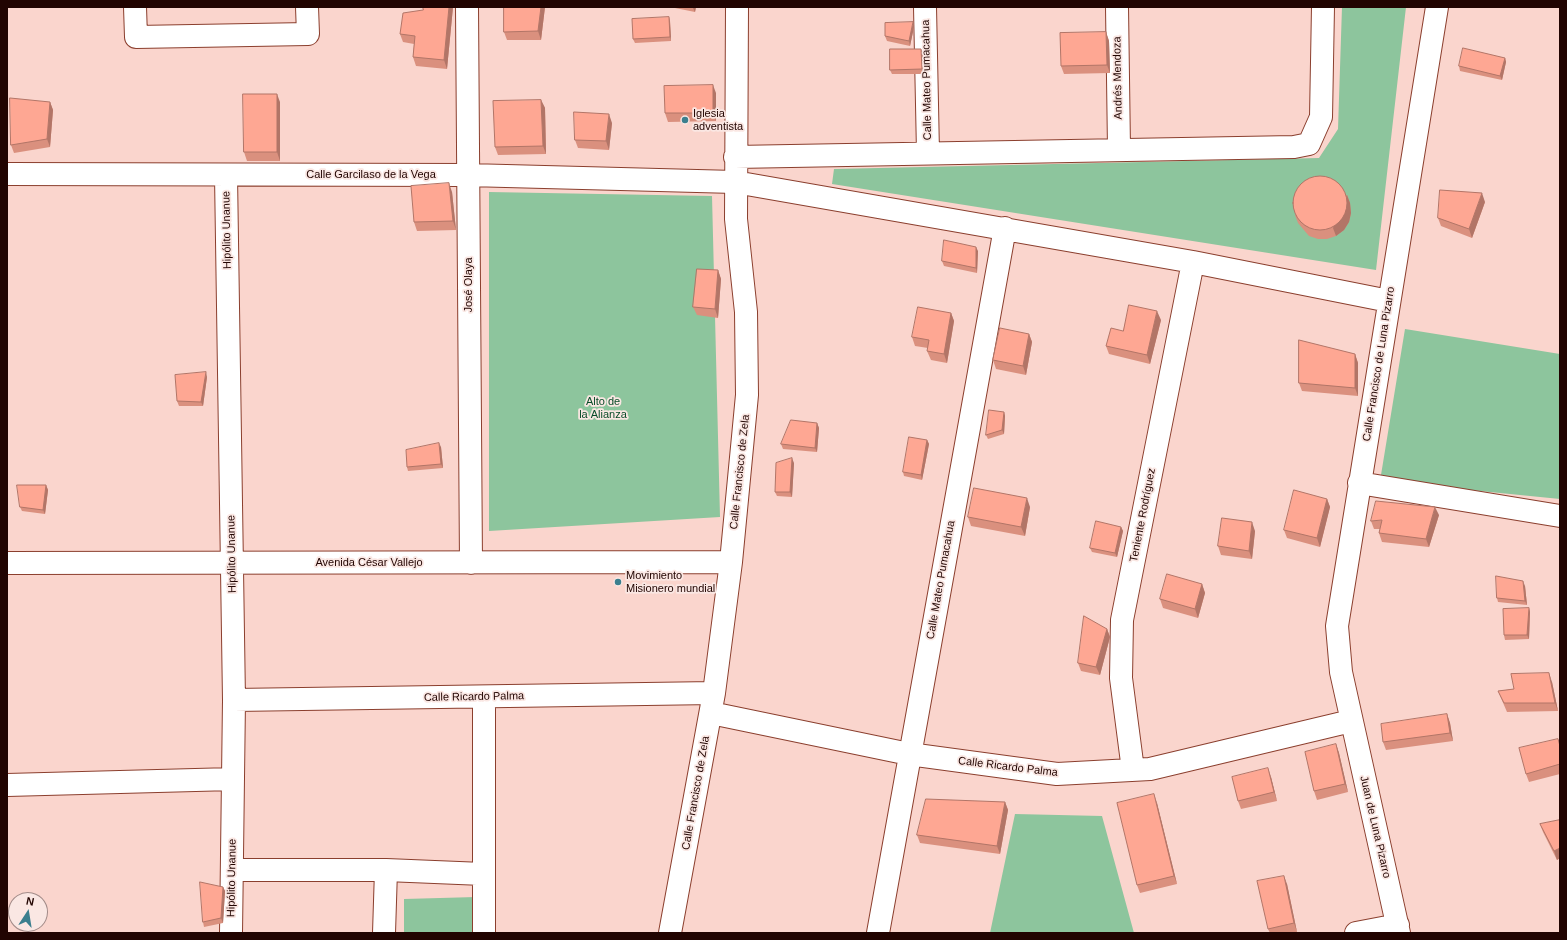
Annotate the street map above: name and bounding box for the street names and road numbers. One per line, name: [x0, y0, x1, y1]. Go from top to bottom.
street label: Calle Mateo Pumacahua: [919, 20, 935, 140]
street label: Andrés Mendoza: [1111, 36, 1125, 120]
street label: Calle Garcilaso de la Vega: [306, 168, 436, 182]
street label: Hipólito Unanue: [220, 191, 234, 269]
street label: José Olaya: [462, 257, 476, 313]
street label: Calle Francisco de Luna Pizarro: [1360, 286, 1398, 442]
street label: Calle Francisco de Zela: [727, 414, 753, 530]
street label: Teniente Rodríguez: [1127, 467, 1159, 563]
street label: Hipólito Unanue: [225, 515, 239, 593]
street label: Calle Mateo Pumacahua: [924, 520, 958, 640]
street label: Avenida César Vallejo: [315, 556, 423, 570]
street label: Calle Ricardo Palma: [424, 690, 524, 704]
street label: Calle Francisco de Zela: [679, 735, 713, 851]
street label: Calle Ricardo Palma: [957, 754, 1059, 780]
street label: Juan de Luna Pizarro: [1357, 775, 1393, 879]
street label: Hipólito Unanue: [225, 839, 239, 917]

